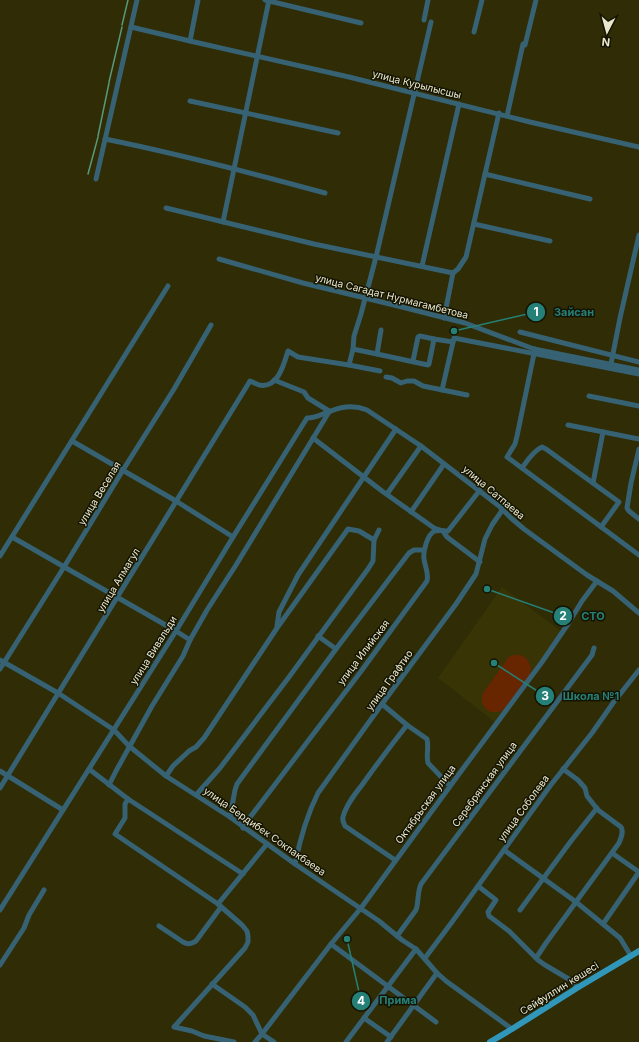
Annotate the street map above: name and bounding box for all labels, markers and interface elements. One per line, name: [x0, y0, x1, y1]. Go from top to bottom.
north arrow: [587, 12, 627, 52]
text: N: [601, 35, 611, 49]
street label: улица Курылысшы: [371, 67, 463, 101]
street label: улица Сагадат Нурмагамбетова: [314, 271, 470, 321]
callout: Зайсан: [526, 301, 602, 324]
text: 1: [533, 304, 539, 319]
text: Зайсан: [554, 305, 594, 319]
street label: улица Веселая: [75, 459, 123, 527]
street label: улица Сатпаева: [460, 462, 528, 522]
street label: улица Алмагул: [94, 546, 142, 614]
callout: СТО: [553, 604, 613, 627]
text: 2: [559, 608, 567, 623]
text: СТО: [581, 609, 605, 623]
street label: улица Вивальди: [127, 613, 179, 686]
street label: улица Илийская: [335, 617, 391, 687]
street label: улица Графтио: [363, 647, 415, 713]
callout: Школа №1: [535, 685, 627, 708]
text: 3: [541, 688, 549, 703]
text: Школа №1: [563, 689, 619, 703]
street label: Серебрянская улица: [449, 739, 519, 829]
street label: Октябрьская улица: [392, 762, 458, 846]
street label: улица Соболева: [495, 772, 551, 844]
street label: улица Бердибек Сокпакбаева: [202, 784, 328, 878]
street label: Сейфуллин көшесі: [517, 959, 601, 1017]
callout: Прима: [351, 989, 424, 1012]
text: 4: [357, 993, 365, 1008]
text: Прима: [379, 993, 417, 1007]

